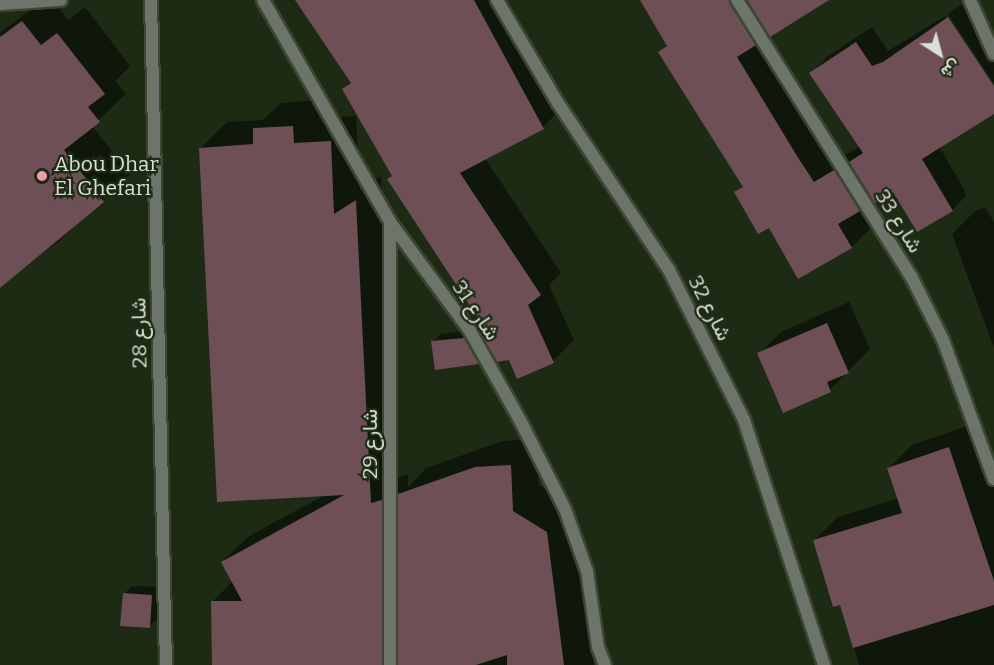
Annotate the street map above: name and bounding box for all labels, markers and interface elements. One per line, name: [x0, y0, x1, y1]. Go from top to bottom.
north arrow: [910, 24, 970, 84]
text: ش: [938, 56, 964, 82]
place label: Abou Dhar El Ghefari: [54, 151, 159, 201]
marker: Abou Dhar El Ghefari: [35, 169, 49, 183]
street label: شارع 33: [870, 185, 928, 257]
street label: شارع 32: [683, 271, 737, 345]
street label: شارع 31: [447, 275, 505, 345]
street label: شارع 28: [126, 298, 152, 368]
street label: شارع 29: [357, 409, 383, 479]

